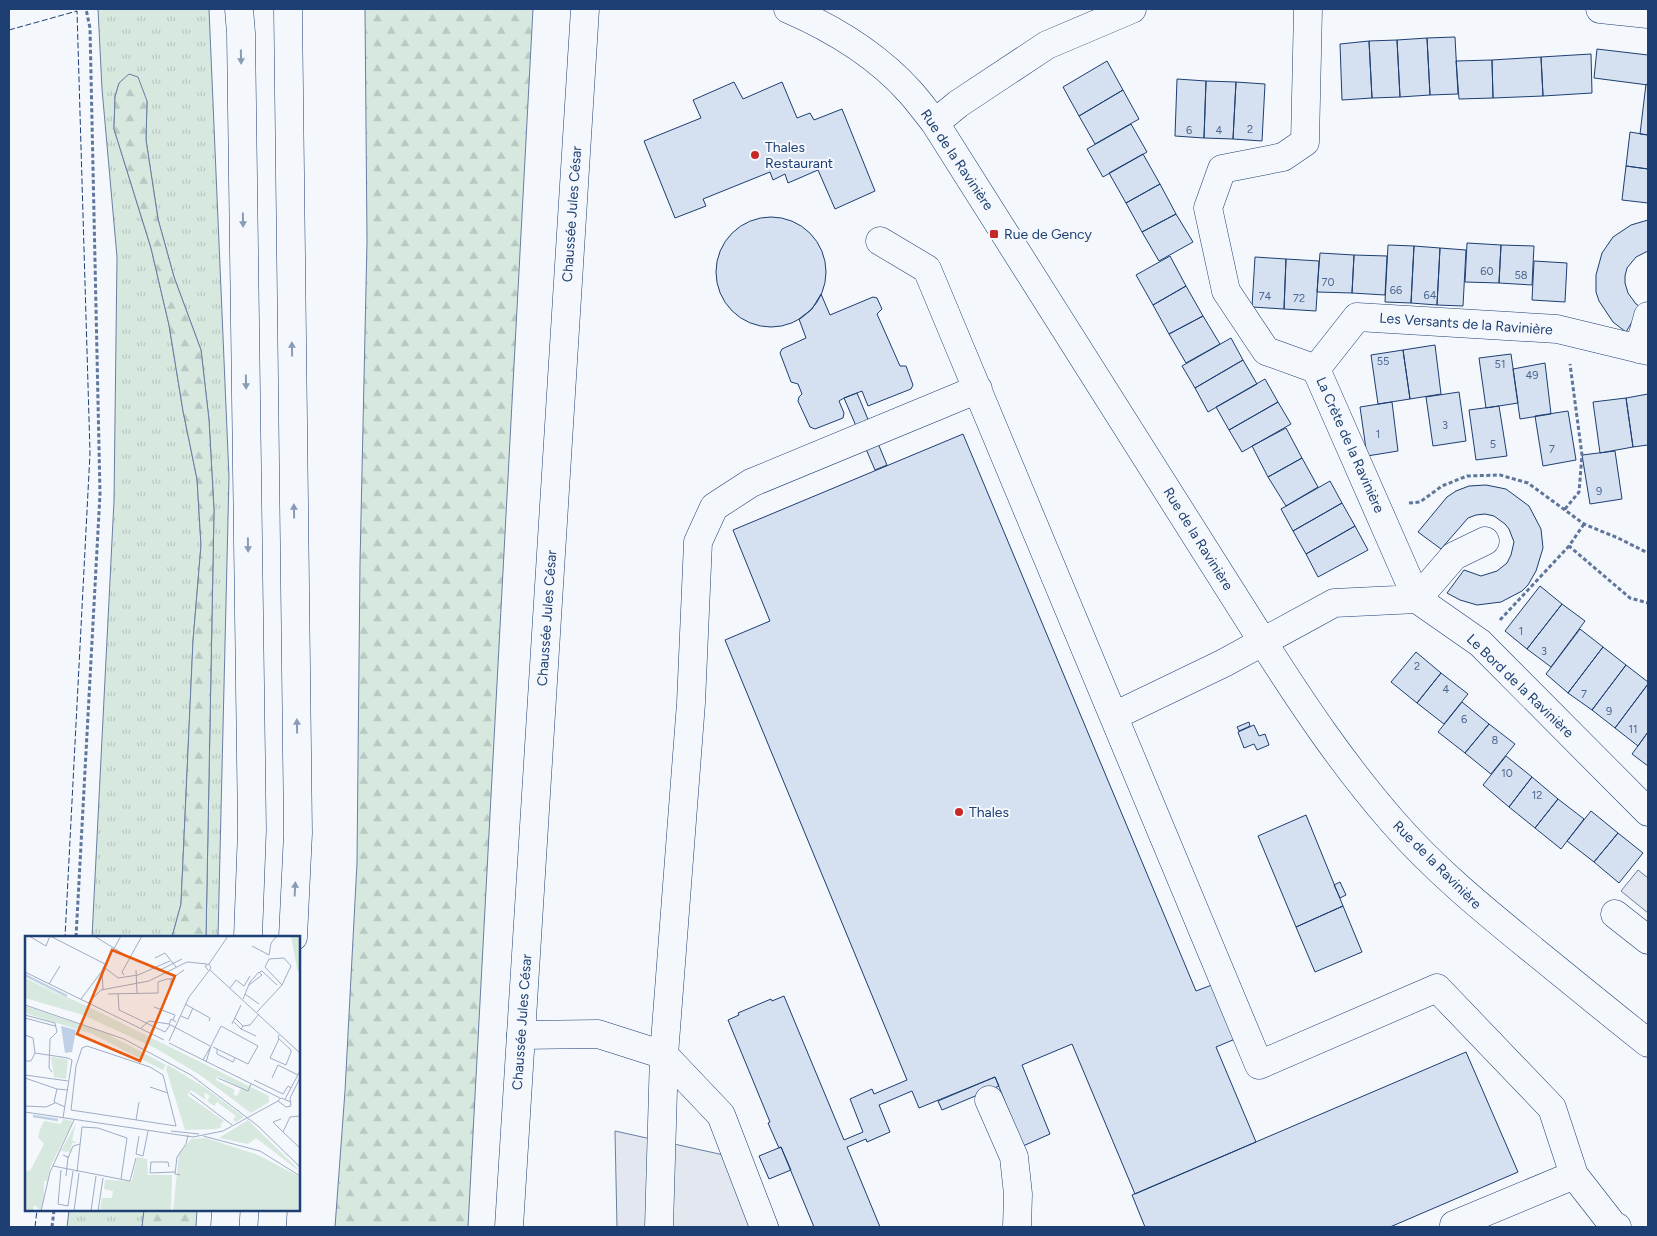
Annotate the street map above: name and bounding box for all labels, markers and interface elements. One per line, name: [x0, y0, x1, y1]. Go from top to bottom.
one-way arrow: [237, 50, 245, 66]
street label: Rue de la Ravinière: [917, 106, 997, 214]
house number: 2: [1247, 123, 1253, 136]
house number: 6: [1186, 124, 1192, 137]
house number: 4: [1216, 124, 1223, 137]
place label: Thales Restaurant: [765, 139, 833, 172]
street label: Chaussée Jules César: [559, 145, 585, 283]
marker: Thales Restaurant: [749, 149, 761, 161]
one-way arrow: [240, 212, 248, 228]
place label: Rue de Gency: [1004, 226, 1092, 243]
marker: Rue de Gency: [988, 228, 1000, 240]
house number: 60: [1480, 265, 1494, 278]
house number: 58: [1514, 269, 1528, 282]
house number: 70: [1322, 276, 1334, 289]
house number: 66: [1390, 284, 1402, 297]
house number: 64: [1423, 289, 1437, 302]
house number: 74: [1259, 290, 1272, 303]
house number: 72: [1293, 292, 1305, 305]
street label: Les Versants de la Ravinière: [1379, 309, 1554, 339]
one-way arrow: [288, 340, 296, 356]
house number: 55: [1377, 355, 1389, 368]
house number: 51: [1495, 358, 1505, 371]
house number: 49: [1525, 369, 1539, 382]
street label: La Crète de la Ravinière: [1312, 374, 1388, 516]
one-way arrow: [242, 375, 250, 391]
house number: 3: [1442, 419, 1448, 432]
house number: 1: [1376, 428, 1380, 441]
house number: 5: [1490, 438, 1496, 451]
house number: 7: [1549, 443, 1555, 456]
street label: Rue de la Ravinière: [1160, 484, 1237, 594]
house number: 9: [1596, 485, 1602, 498]
one-way arrow: [290, 503, 298, 519]
one-way arrow: [244, 537, 252, 553]
street label: Chaussée Jules César: [534, 549, 560, 687]
house number: 1: [1519, 625, 1523, 638]
street label: Le Bord de la Ravinière: [1463, 631, 1577, 742]
house number: 3: [1541, 645, 1547, 658]
house number: 2: [1414, 660, 1420, 673]
house number: 4: [1443, 683, 1450, 696]
house number: 7: [1581, 688, 1587, 701]
house number: 9: [1606, 705, 1612, 718]
house number: 6: [1461, 713, 1467, 726]
one-way arrow: [292, 718, 300, 734]
house number: 11: [1628, 723, 1638, 736]
house number: 8: [1492, 734, 1499, 747]
house number: 10: [1501, 767, 1513, 780]
house number: 12: [1532, 789, 1542, 802]
place label: Thales: [969, 804, 1009, 821]
marker: Thales: [953, 806, 965, 818]
street label: Rue de la Ravinière: [1389, 817, 1485, 913]
one-way arrow: [291, 880, 299, 896]
inset map: [25, 936, 300, 1211]
street label: Chaussée Jules César: [509, 953, 535, 1091]

